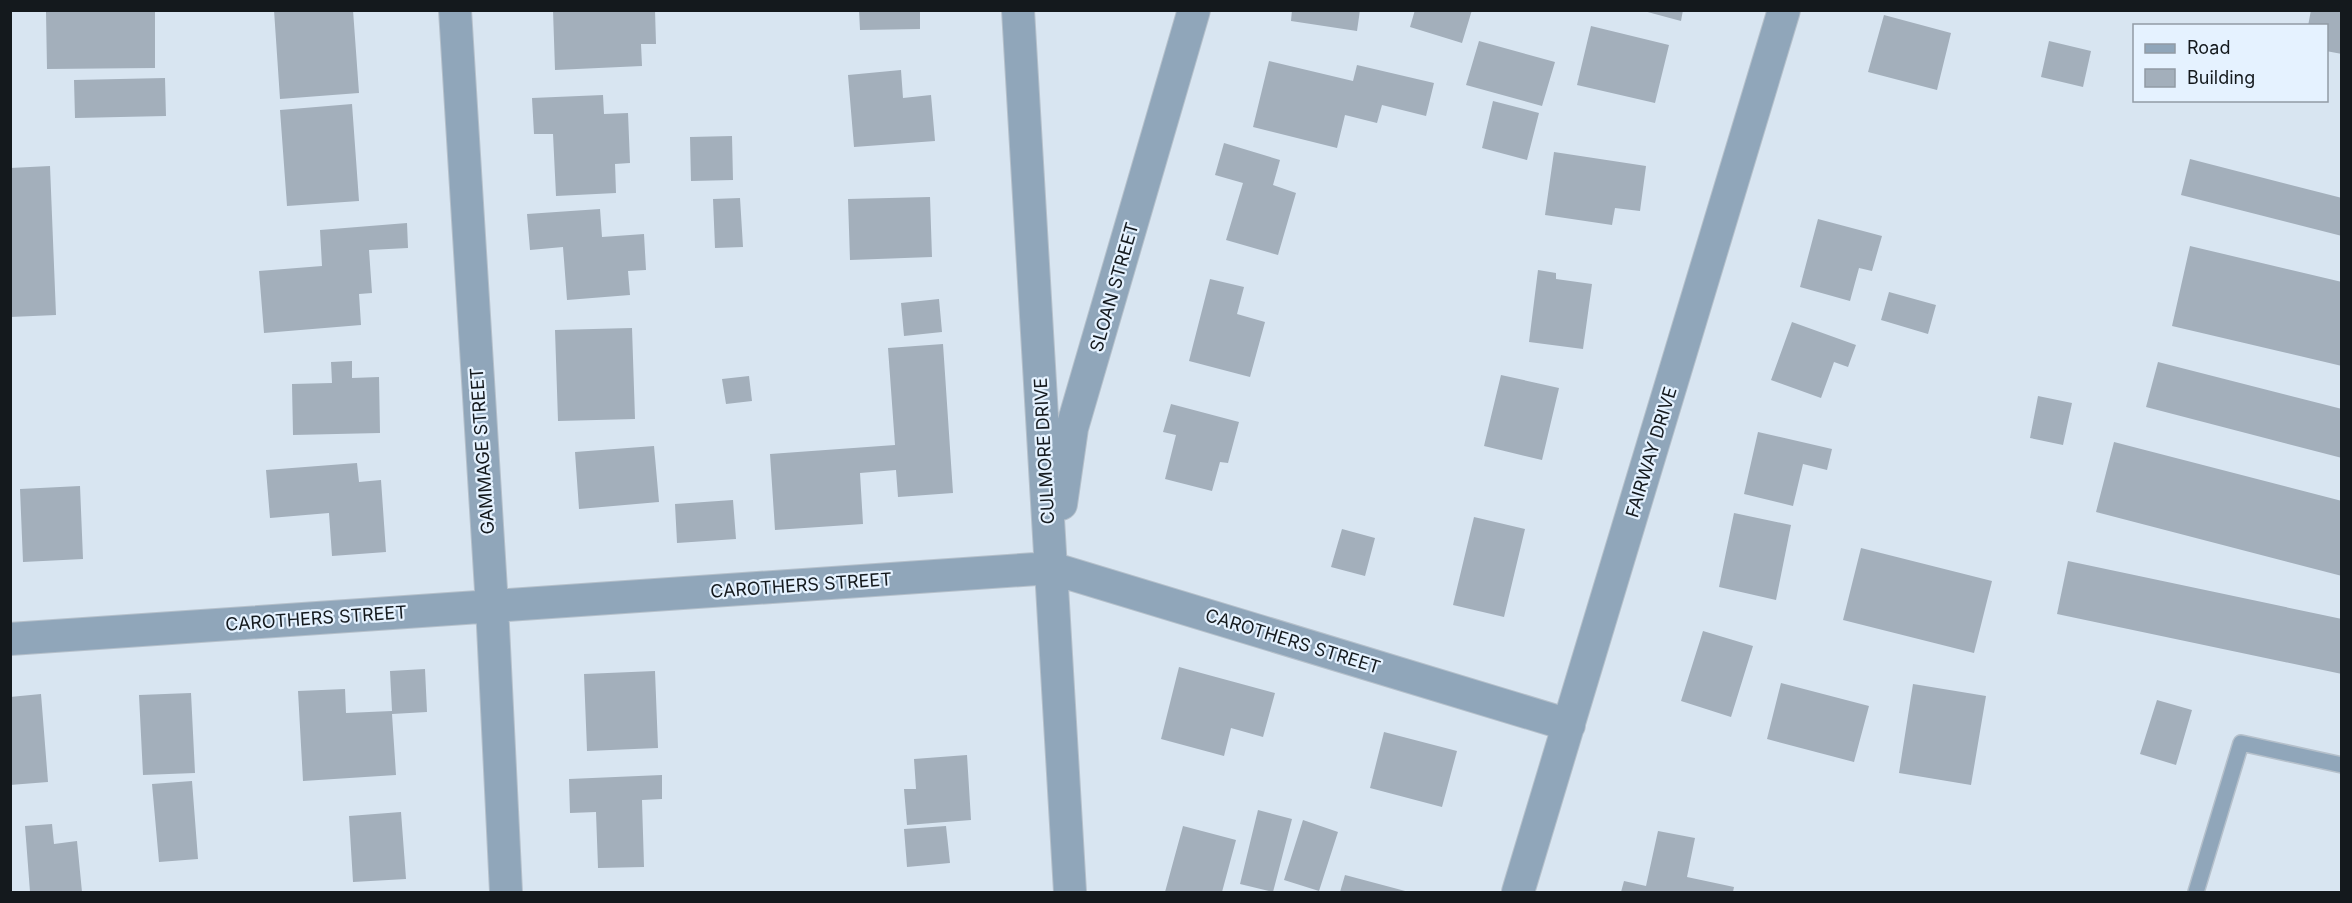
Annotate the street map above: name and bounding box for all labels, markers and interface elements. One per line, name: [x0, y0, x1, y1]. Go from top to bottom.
legend: [2133, 24, 2328, 102]
text: Road: [2187, 37, 2230, 58]
text: Building: [2187, 67, 2255, 88]
street label: SLOAN STREET: [1086, 220, 1142, 354]
street label: GAMMAGE STREET: [466, 367, 498, 535]
street label: CULMORE DRIVE: [1030, 377, 1058, 525]
street label: FAIRWAY DRIVE: [1621, 384, 1681, 520]
street label: CAROTHERS STREET: [709, 568, 893, 602]
street label: CAROTHERS STREET: [224, 601, 408, 635]
street label: CAROTHERS STREET: [1203, 604, 1383, 678]

